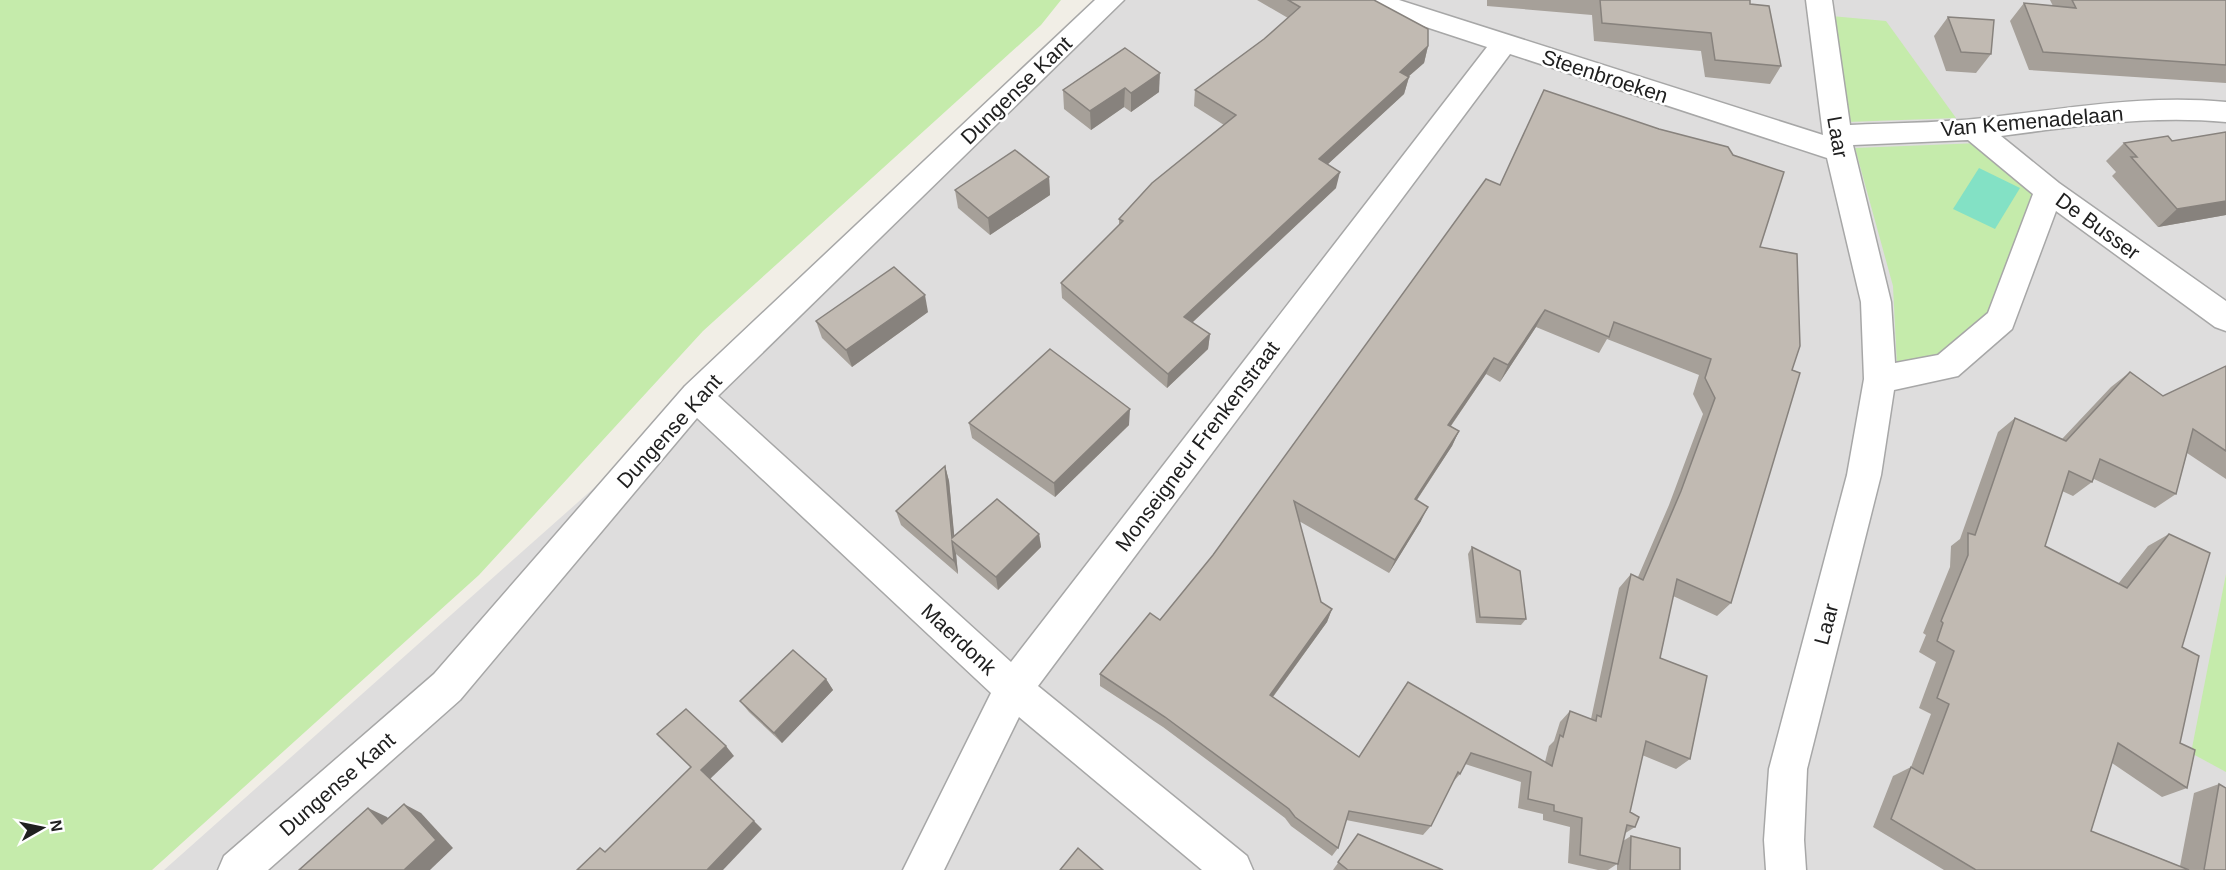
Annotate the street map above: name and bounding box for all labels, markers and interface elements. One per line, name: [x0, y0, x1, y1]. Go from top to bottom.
street label: Dungense Kant: [956, 31, 1076, 149]
street label: Steenbroeken: [1539, 45, 1671, 107]
street label: Van Kemenadelaan: [1940, 102, 2124, 140]
street label: Laar: [1823, 114, 1853, 160]
street label: De Busser: [2052, 188, 2144, 264]
street label: Monseigneur Frenkenstraat: [1111, 336, 1284, 555]
street label: Dungense Kant: [612, 369, 726, 492]
street label: Maerdonk: [917, 599, 1001, 680]
street label: Laar: [1809, 601, 1843, 647]
street label: Dungense Kant: [275, 728, 399, 840]
north arrow: [12, 798, 72, 858]
text: N: [47, 819, 66, 833]

